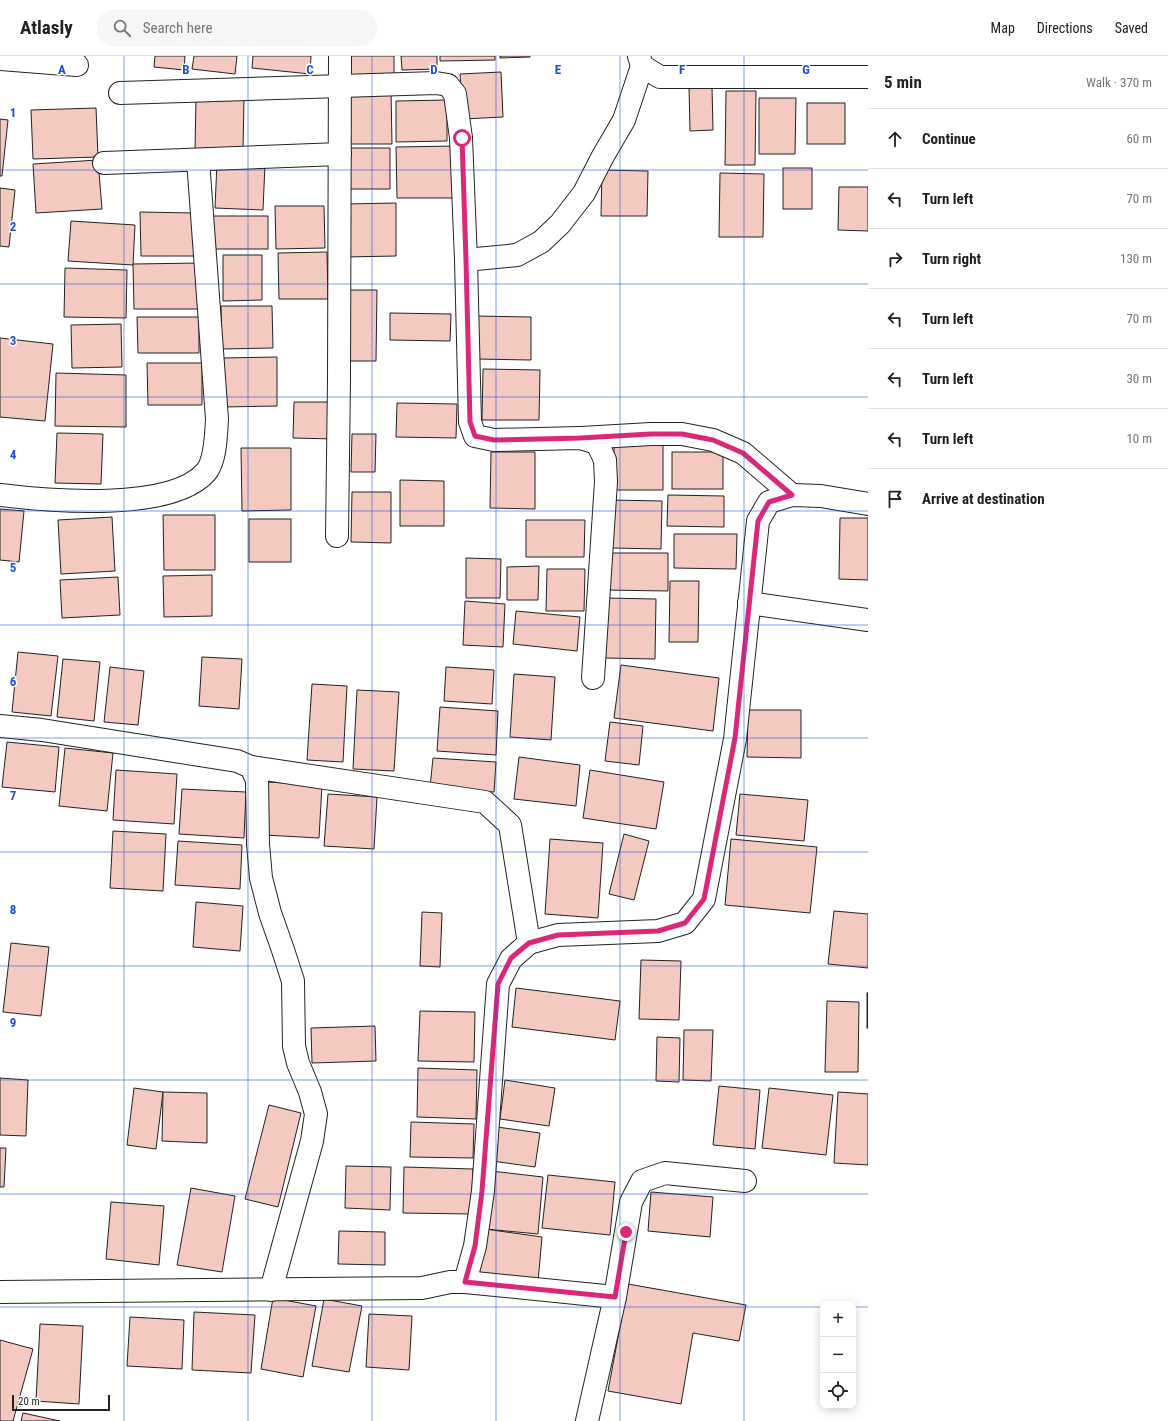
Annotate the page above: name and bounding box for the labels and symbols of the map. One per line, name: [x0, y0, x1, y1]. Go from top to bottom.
text: A: [58, 62, 66, 77]
text: B: [182, 62, 190, 77]
text: C: [306, 62, 314, 77]
text: D: [430, 62, 438, 77]
text: E: [555, 62, 562, 77]
text: F: [679, 62, 685, 77]
text: G: [802, 62, 810, 77]
text: 1: [10, 105, 16, 120]
route start: [453, 129, 471, 147]
text: 2: [10, 219, 17, 234]
text: 3: [10, 333, 16, 348]
text: 4: [10, 447, 17, 462]
text: 5: [10, 560, 17, 575]
text: 6: [10, 674, 17, 689]
text: 7: [10, 788, 17, 803]
text: 8: [10, 902, 16, 917]
text: 9: [10, 1015, 16, 1030]
route end: [617, 1223, 635, 1241]
scale bar: [12, 1393, 110, 1412]

